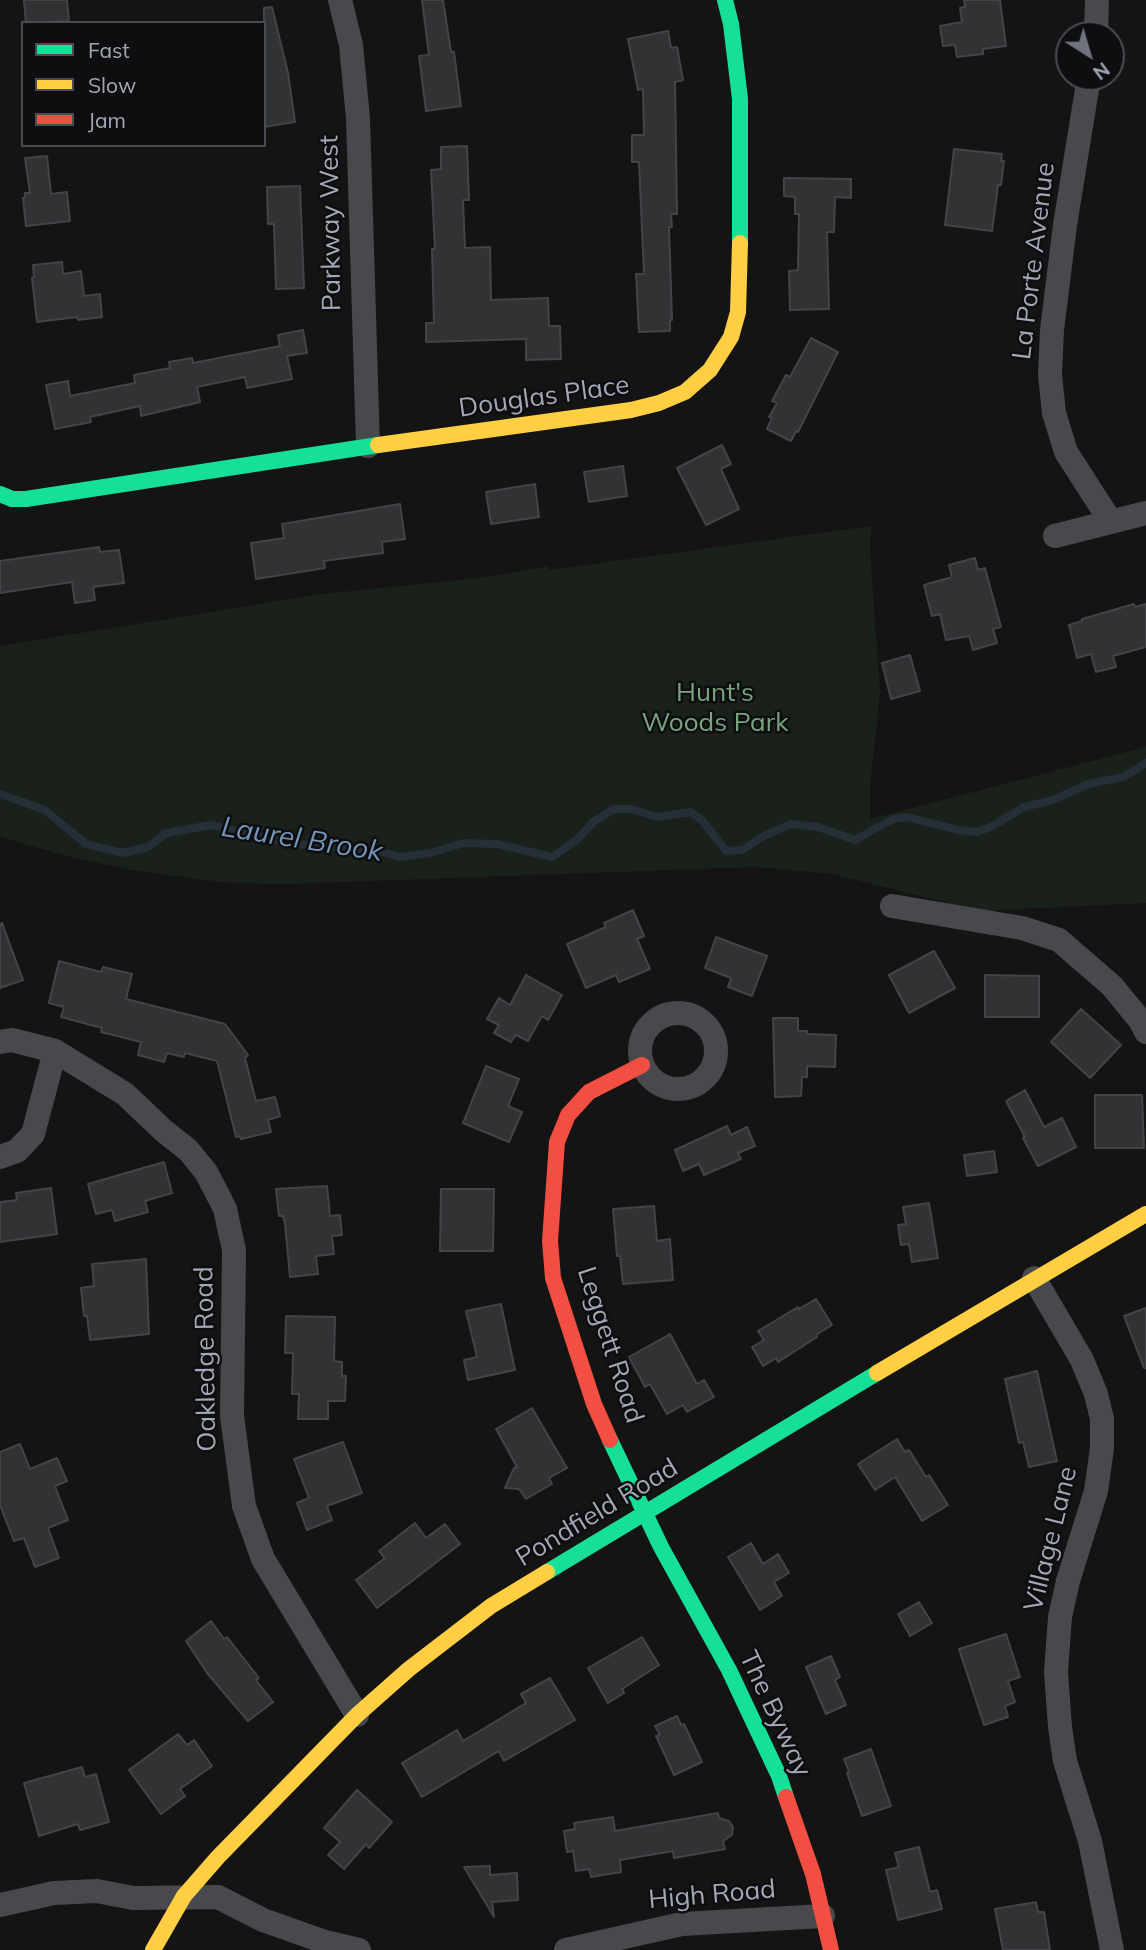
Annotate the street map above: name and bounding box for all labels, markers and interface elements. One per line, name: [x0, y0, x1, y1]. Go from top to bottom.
legend: [21, 21, 266, 147]
north arrow: [1055, 21, 1125, 91]
text: Fast: [88, 37, 130, 63]
text: N: [1088, 57, 1114, 85]
text: Slow: [88, 72, 136, 98]
text: Jam: [88, 107, 126, 133]
street label: Parkway West: [314, 135, 348, 311]
street label: La Porte Avenue: [1006, 161, 1062, 361]
street label: Douglas Place: [457, 370, 631, 424]
park label: Hunt's Woods Park: [641, 677, 789, 738]
water label: Laurel Brook: [219, 811, 385, 869]
street label: Leggett Road: [570, 1263, 650, 1427]
street label: Oakledge Road: [189, 1266, 223, 1452]
street label: Pondfield Road: [510, 1452, 684, 1574]
street label: Village Lane: [1018, 1463, 1084, 1615]
street label: The Byway: [732, 1646, 818, 1782]
street label: High Road: [647, 1874, 777, 1916]

